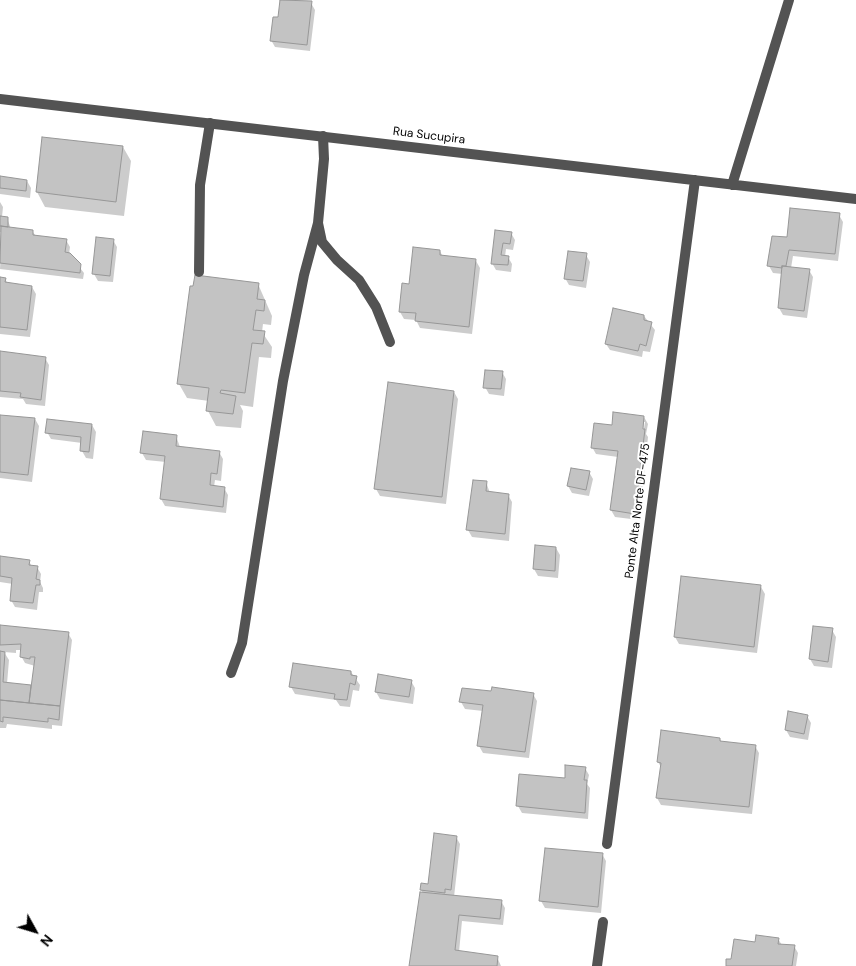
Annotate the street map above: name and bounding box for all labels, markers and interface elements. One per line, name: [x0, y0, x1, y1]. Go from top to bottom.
street label: Rua Sucupira: [392, 124, 466, 148]
street label: Ponte Alta Norte DF-475: [623, 442, 653, 580]
north arrow: [10, 906, 60, 956]
text: N: [36, 931, 57, 950]

